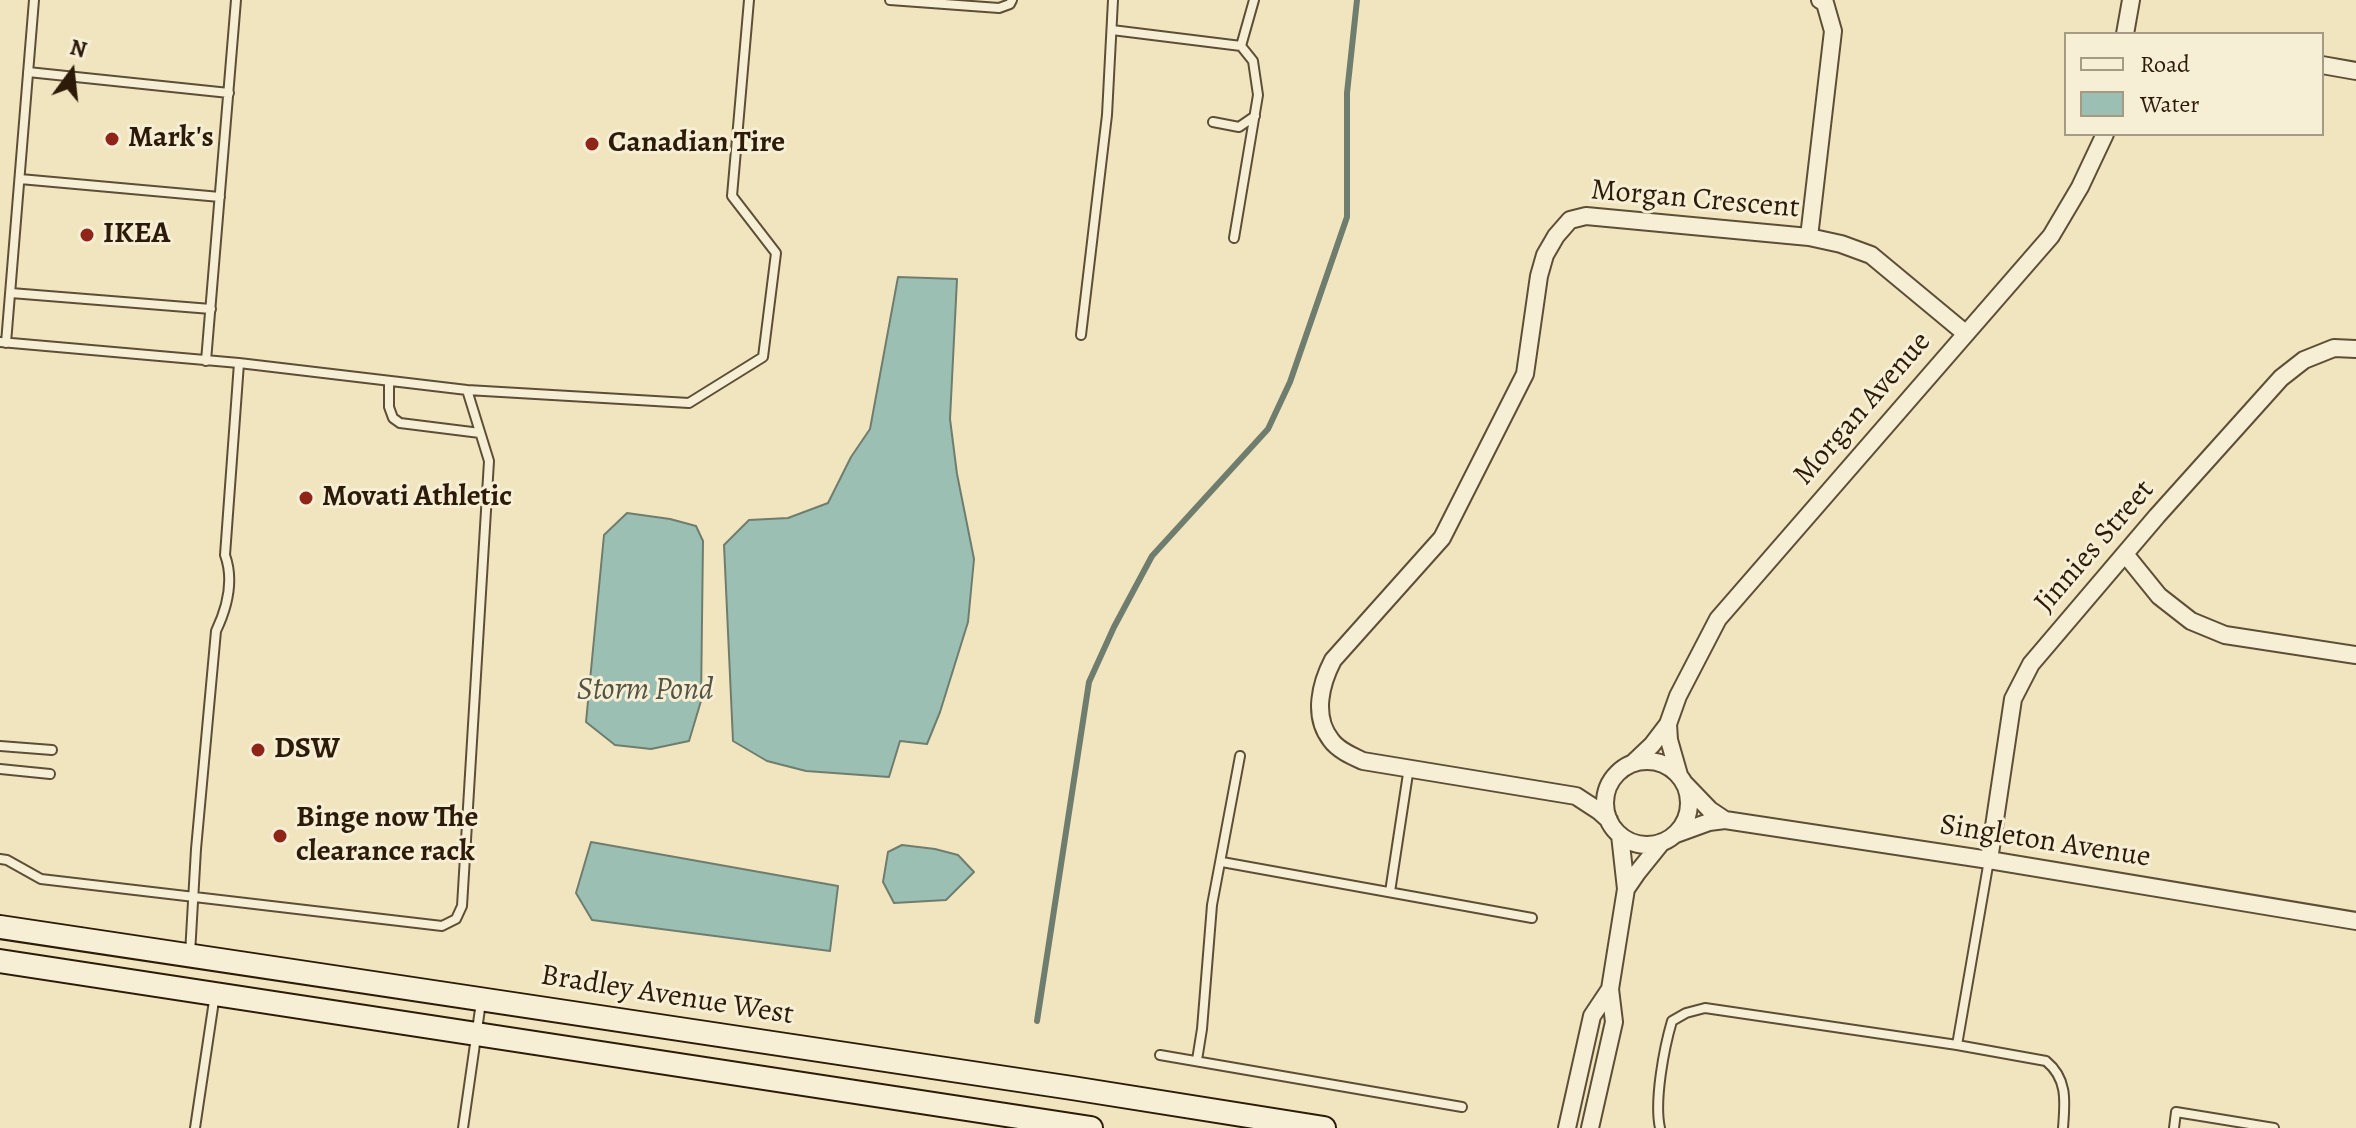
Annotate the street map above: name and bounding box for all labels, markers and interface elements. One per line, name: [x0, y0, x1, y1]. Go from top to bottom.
north arrow: [32, 32, 112, 112]
text: N: [67, 32, 90, 65]
legend: [2064, 32, 2324, 136]
text: Road: [2140, 48, 2190, 80]
text: Water: [2140, 88, 2200, 120]
place label: Mark's: [128, 121, 214, 157]
place label: Canadian Tire: [608, 126, 785, 162]
marker: Mark's: [103, 130, 121, 148]
marker: Canadian Tire: [583, 135, 601, 153]
street label: Morgan Crescent: [1589, 173, 1801, 227]
place label: IKEA: [103, 217, 170, 253]
marker: IKEA: [78, 226, 96, 244]
street label: Morgan Avenue: [1787, 325, 1939, 493]
street label: Jinnies Street: [2028, 473, 2162, 621]
place label: Movati Athletic: [322, 480, 512, 516]
marker: Movati Athletic: [297, 489, 315, 507]
water label: Storm Pond: [576, 672, 714, 710]
place label: DSW: [274, 732, 340, 768]
marker: DSW: [249, 741, 267, 759]
place label: Binge now The clearance rack: [296, 801, 478, 872]
street label: Singleton Avenue: [1937, 808, 2153, 876]
marker: Binge now The clearance rack: [271, 827, 289, 845]
street label: Bradley Avenue West: [538, 958, 796, 1034]

